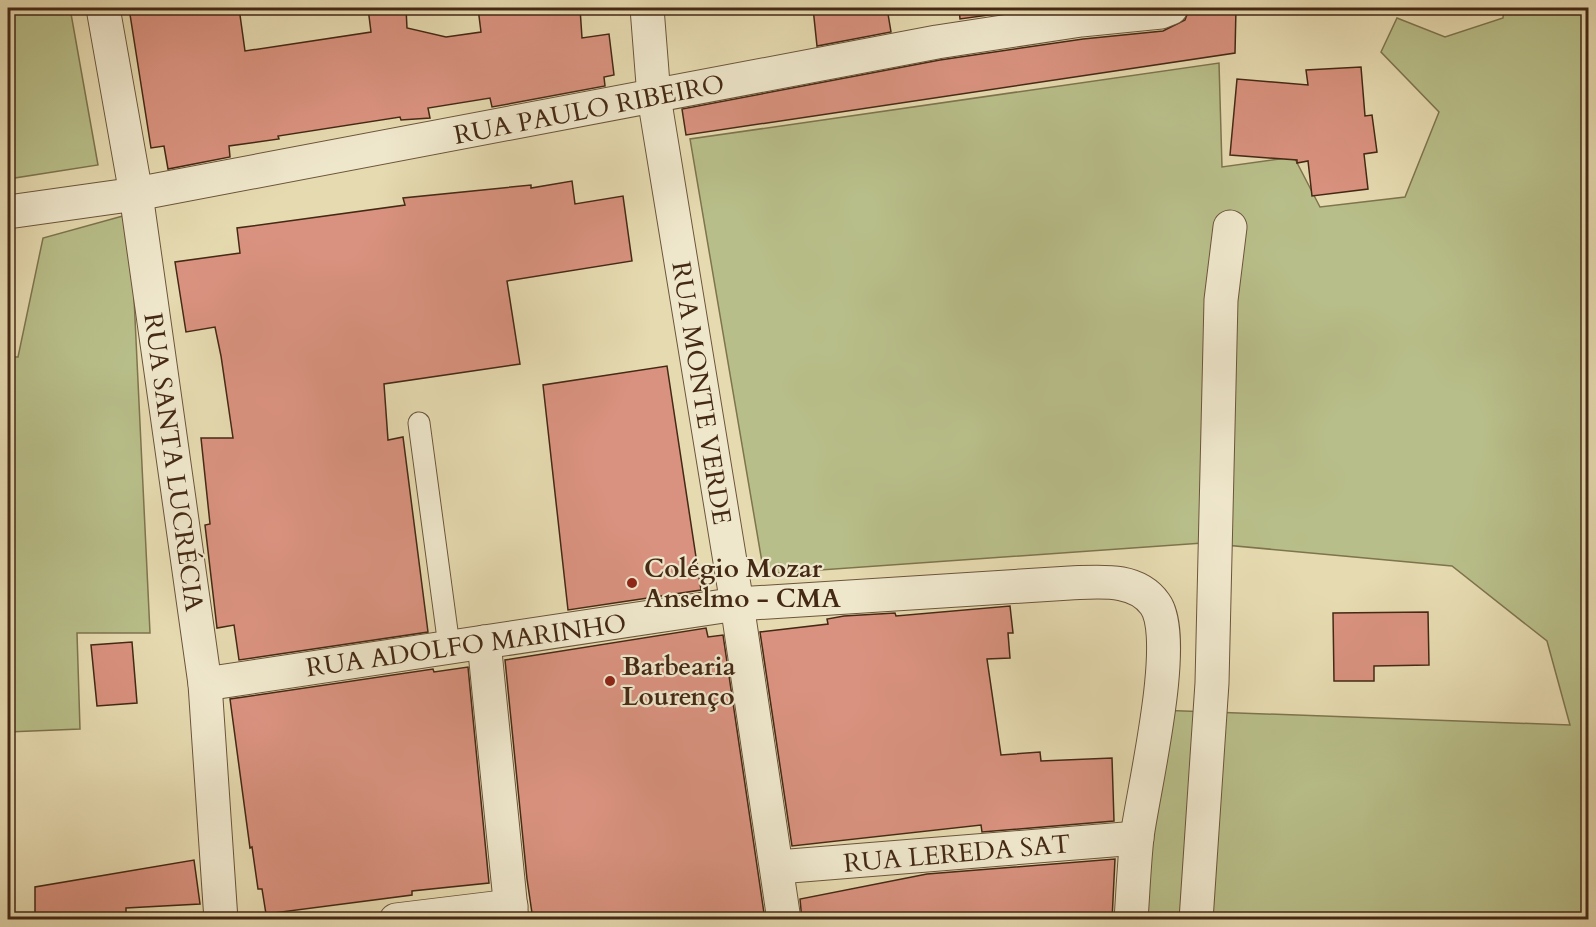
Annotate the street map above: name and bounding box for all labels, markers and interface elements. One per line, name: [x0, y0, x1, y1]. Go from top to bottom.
street label: RUA PAULO RIBEIRO: [451, 66, 727, 153]
street label: RUA MONTE VERDE: [663, 259, 740, 527]
street label: RUA SANTA LUCRÉCIA: [135, 311, 212, 614]
place label: Colégio Mozar Anselmo - CMA: [644, 551, 841, 616]
marker: Colégio Mozar Anselmo - CMA: [625, 576, 639, 590]
street label: RUA ADOLFO MARINHO: [304, 606, 628, 685]
place label: Barbearia Lourenço: [622, 649, 736, 714]
marker: Barbearia Lourenço: [603, 674, 617, 688]
street label: RUA LEREDA SAT: [842, 826, 1072, 881]

